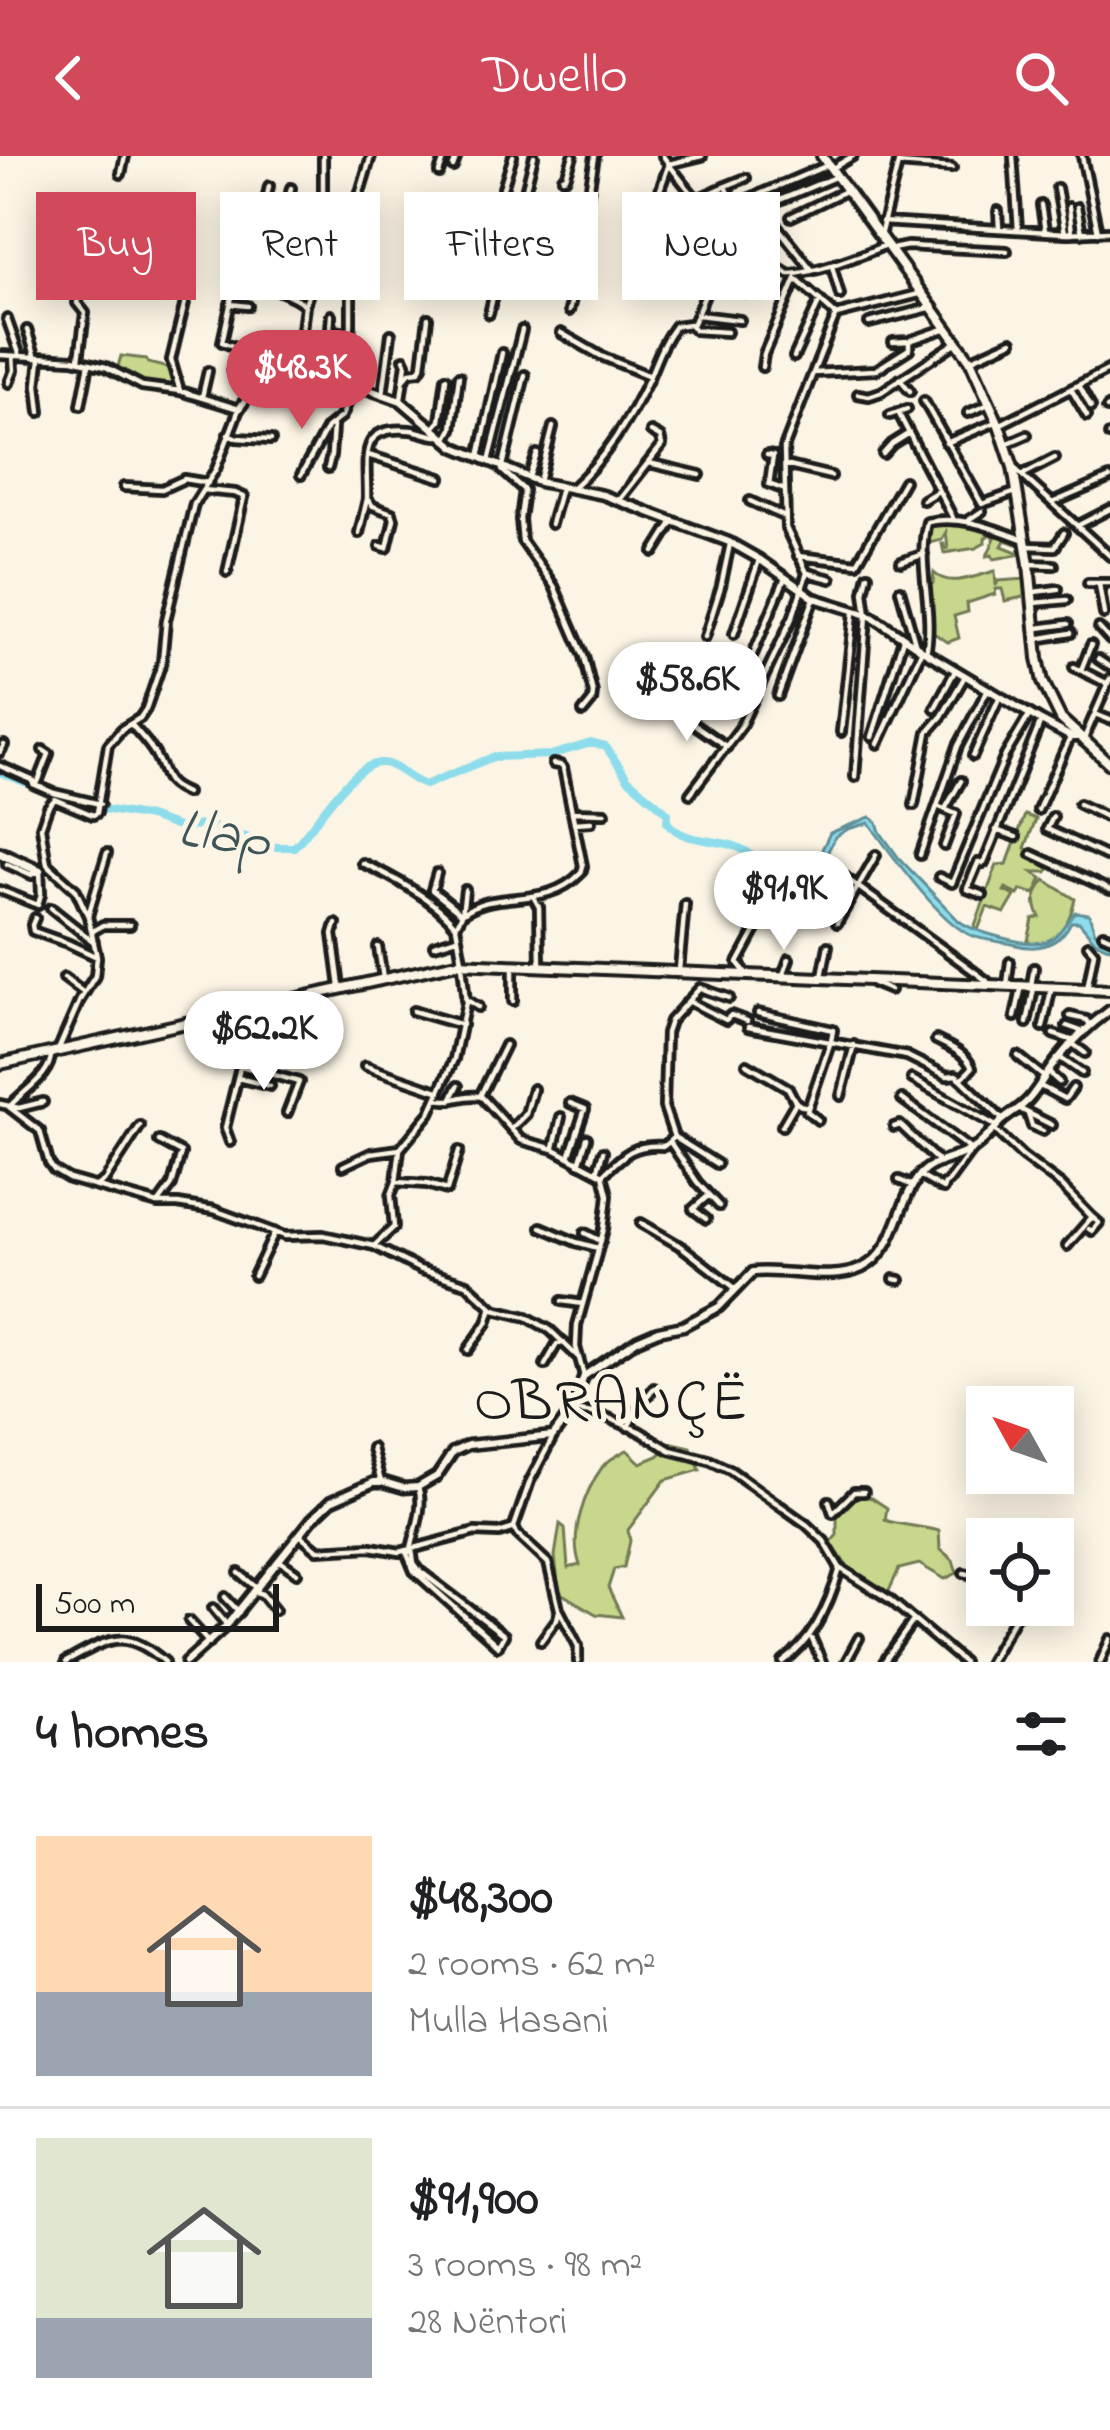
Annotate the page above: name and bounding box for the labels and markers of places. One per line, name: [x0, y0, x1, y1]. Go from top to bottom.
pin: $48.3K: [204, 330, 400, 432]
pin: $58.6K: [589, 642, 785, 744]
pin: $91.9K: [686, 851, 882, 953]
pin: $62.2K: [166, 991, 362, 1093]

